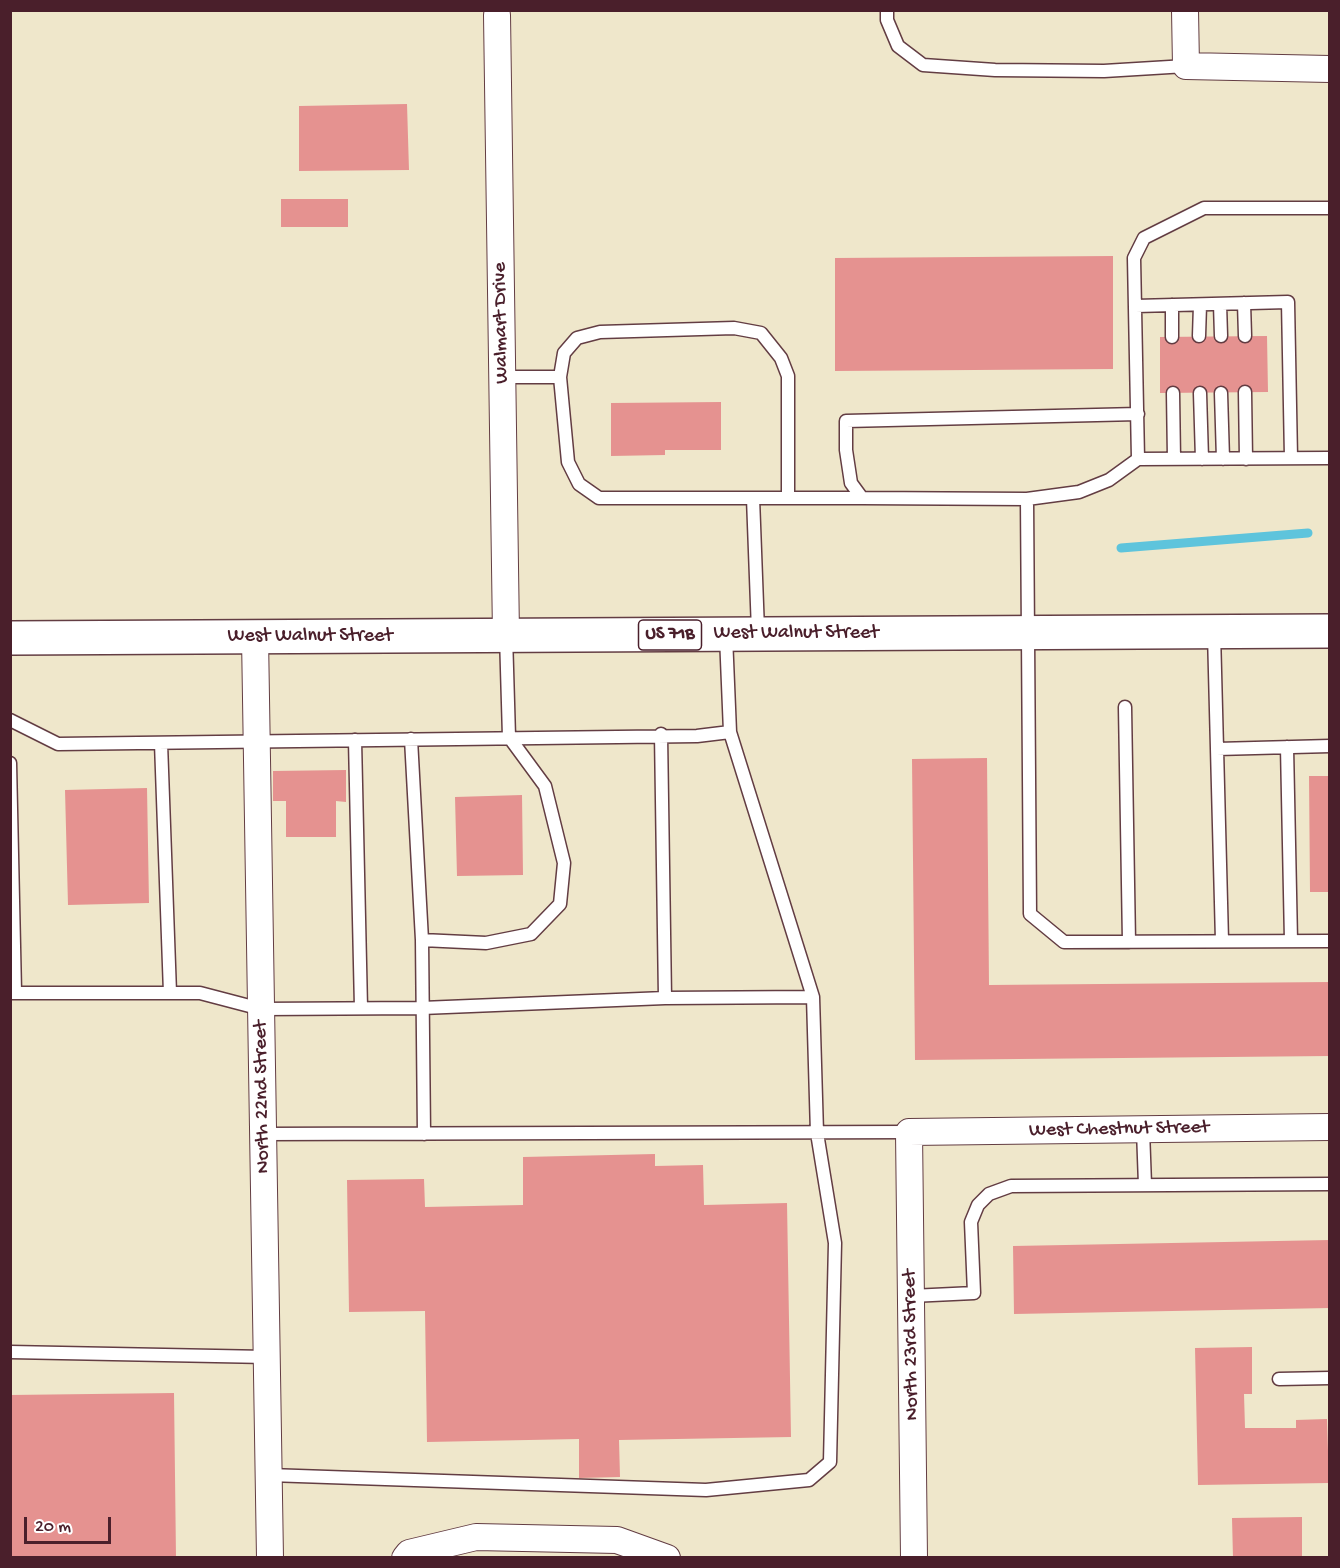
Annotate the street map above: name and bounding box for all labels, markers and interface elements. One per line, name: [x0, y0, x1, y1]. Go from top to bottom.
street label: Walmart Drive: [489, 262, 515, 384]
road number: US 71B: [638, 620, 702, 650]
street label: West Walnut Street: [713, 622, 879, 646]
street label: West Walnut Street: [227, 625, 393, 649]
street label: North 22nd Street: [250, 1020, 276, 1174]
street label: West Chestnut Street: [1029, 1116, 1209, 1144]
street label: North 23rd Street: [899, 1269, 925, 1421]
scale bar: [27, 1505, 114, 1543]
text: 20 m: [35, 1517, 71, 1538]

